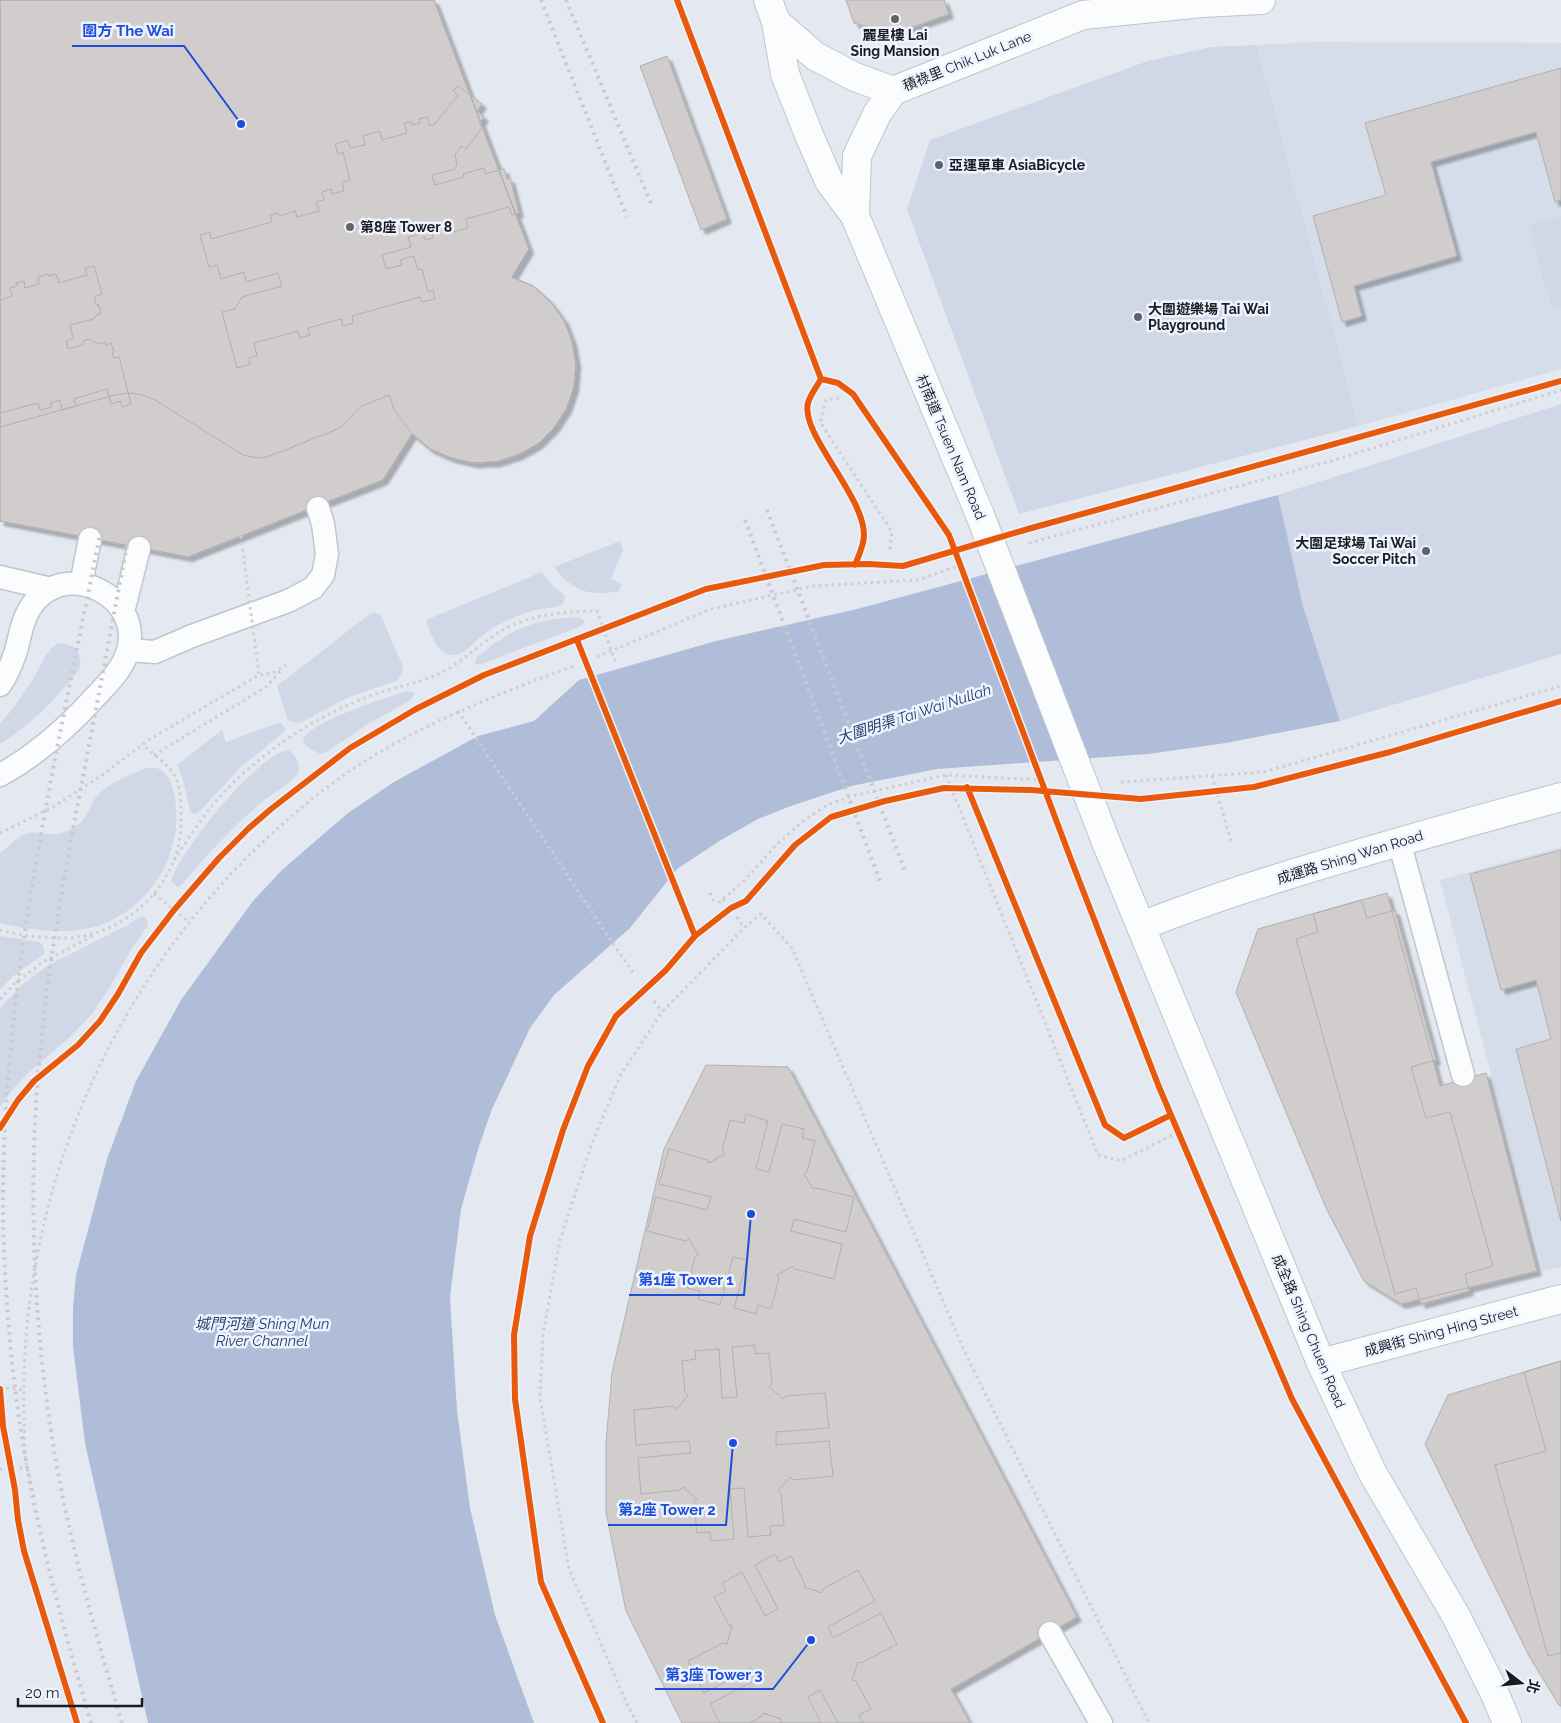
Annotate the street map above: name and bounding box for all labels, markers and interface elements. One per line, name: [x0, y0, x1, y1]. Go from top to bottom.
marker: 麗星樓 Lai Sing Mansion: [889, 13, 901, 25]
callout: 圍方 The Wai: [72, 16, 184, 46]
text: 圍方 The Wai: [82, 22, 174, 40]
place label: 麗星樓 Lai Sing Mansion: [851, 27, 939, 59]
street label: 積祿里 Chik Luk Lane: [900, 28, 1034, 94]
place label: 亞運單車 AsiaBicycle: [949, 157, 1086, 173]
marker: 亞運單車 AsiaBicycle: [933, 159, 945, 171]
place label: 第8座 Tower 8: [360, 219, 452, 235]
marker: 第8座 Tower 8: [344, 221, 356, 233]
place label: 大圍遊樂場 Tai Wai Playground: [1148, 301, 1269, 333]
marker: 大圍遊樂場 Tai Wai Playground: [1132, 311, 1144, 323]
street label: 村南道 Tsuen Nam Road: [913, 372, 989, 522]
place label: 大圍足球場 Tai Wai Soccer Pitch: [1295, 535, 1416, 567]
marker: 大圍足球場 Tai Wai Soccer Pitch: [1420, 545, 1432, 557]
water label: 大圍明渠 Tai Wai Nullah: [835, 681, 993, 747]
street label: 成運路 Shing Wan Road: [1275, 827, 1425, 887]
street label: 成全路 Shing Chuen Road: [1269, 1252, 1349, 1410]
callout: 第1座 Tower 1: [629, 1265, 744, 1295]
text: 第1座 Tower 1: [638, 1271, 734, 1289]
street label: 成興街 Shing Hing Street: [1363, 1303, 1520, 1359]
water label: 城門河道 Shing Mun River Channel: [195, 1315, 329, 1350]
callout: 第2座 Tower 2: [608, 1495, 726, 1525]
text: 第2座 Tower 2: [618, 1501, 716, 1519]
north arrow: [1496, 1658, 1546, 1708]
callout: 第3座 Tower 3: [655, 1659, 773, 1689]
text: 第3座 Tower 3: [665, 1666, 763, 1684]
scale bar: [18, 1676, 141, 1708]
text: 北: [1524, 1678, 1543, 1696]
text: 20 m: [25, 1684, 60, 1702]

